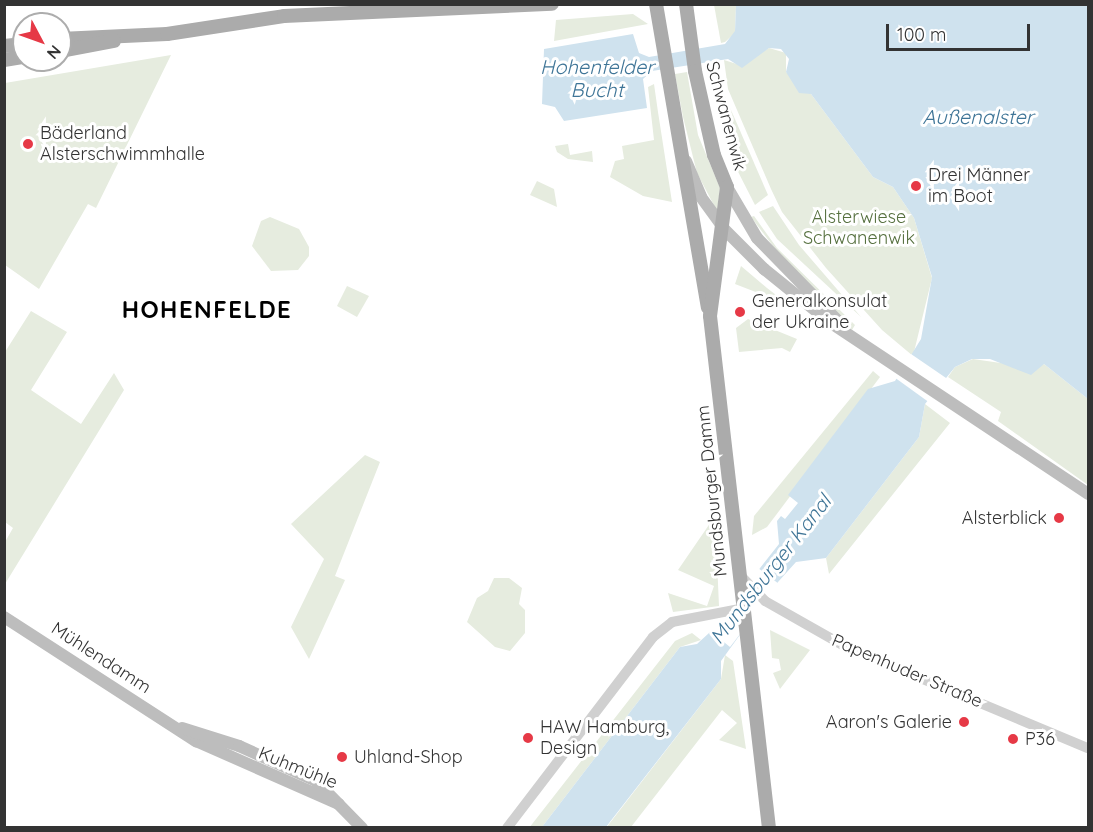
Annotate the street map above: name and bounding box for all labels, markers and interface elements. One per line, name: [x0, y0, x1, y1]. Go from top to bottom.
north arrow: [12, 12, 72, 72]
scale bar: [889, 12, 1033, 50]
text: 100 m: [897, 23, 946, 46]
text: N: [43, 41, 65, 63]
water label: Hohenfelder Bucht: [540, 54, 654, 101]
street label: Schwanenwik: [701, 59, 751, 173]
water label: Außenalster: [923, 104, 1033, 128]
place label: Bäderland Alsterschwimmhalle: [40, 123, 205, 166]
marker: Bäderland Alsterschwimmhalle: [21, 137, 35, 151]
place label: Drei Männer im Boot: [928, 165, 1030, 207]
marker: Drei Männer im Boot: [909, 179, 923, 193]
park label: Alsterwiese Schwanenwik: [803, 207, 915, 250]
place label: Generalkonsulat der Ukraine: [752, 291, 887, 334]
district label: HOHENFELDE: [122, 296, 292, 324]
marker: Generalkonsulat der Ukraine: [733, 305, 747, 319]
street label: Mundsburger Damm: [692, 404, 732, 578]
water label: Mundsburger Kanal: [704, 490, 836, 648]
place label: Alsterblick: [962, 507, 1047, 529]
marker: Alsterblick: [1052, 511, 1066, 525]
street label: Mühlendamm: [47, 618, 155, 698]
street label: Papenhuder Straße: [829, 630, 985, 712]
place label: Aaron's Galerie: [826, 711, 952, 733]
marker: Aaron's Galerie: [957, 715, 971, 729]
place label: HAW Hamburg, Design: [540, 717, 669, 760]
place label: P36: [1025, 728, 1055, 750]
marker: HAW Hamburg, Design: [521, 731, 535, 745]
marker: P36: [1006, 732, 1020, 746]
street label: Kuhmühle: [255, 742, 341, 794]
place label: Uhland-Shop: [354, 746, 463, 768]
marker: Uhland-Shop: [335, 750, 349, 764]

